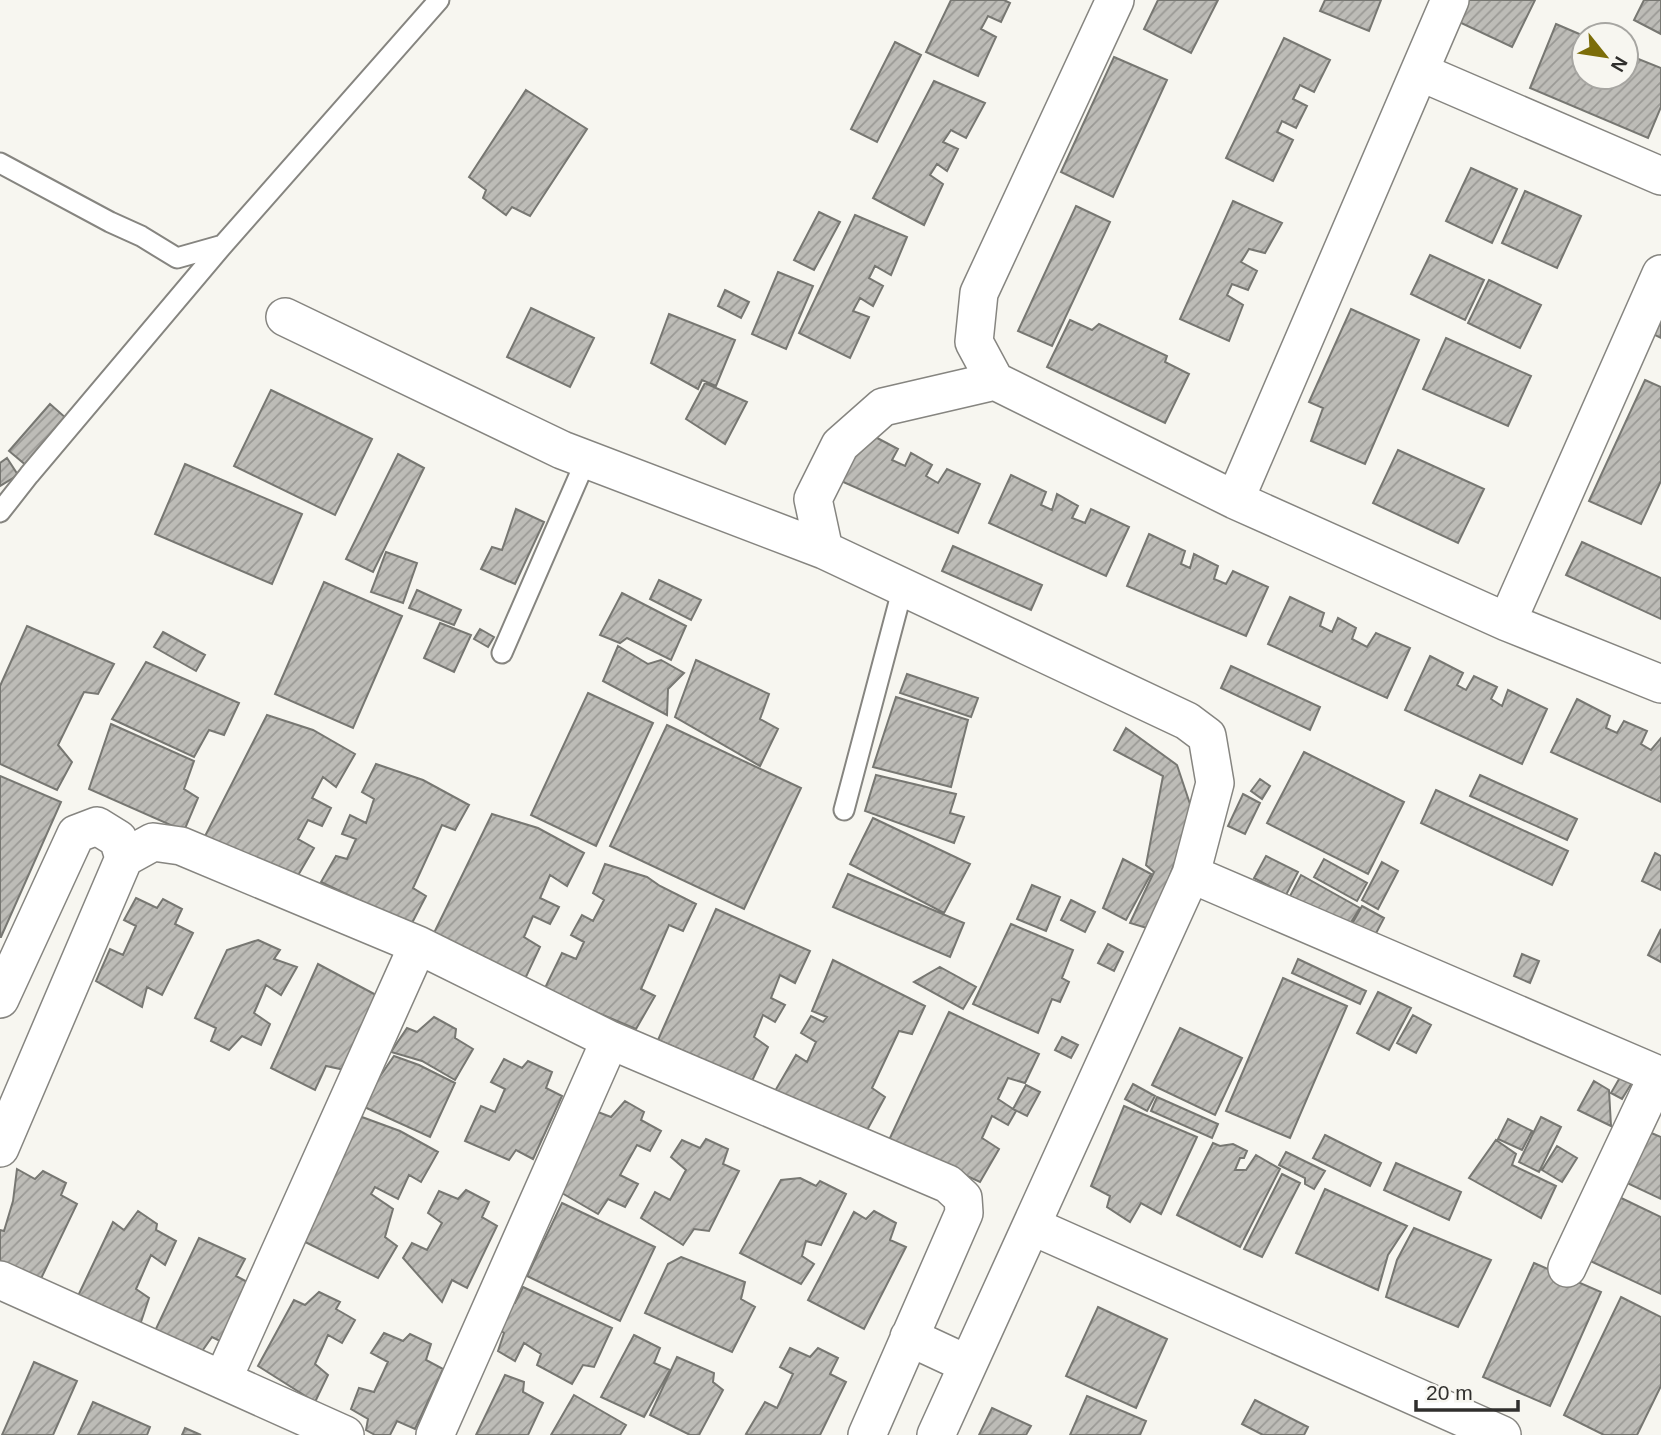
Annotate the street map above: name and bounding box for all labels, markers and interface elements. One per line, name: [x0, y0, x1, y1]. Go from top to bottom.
north arrow: [1570, 21, 1640, 91]
text: N: [1607, 53, 1632, 75]
scale bar: [1416, 1368, 1518, 1412]
text: 20 m: [1426, 1381, 1473, 1404]

